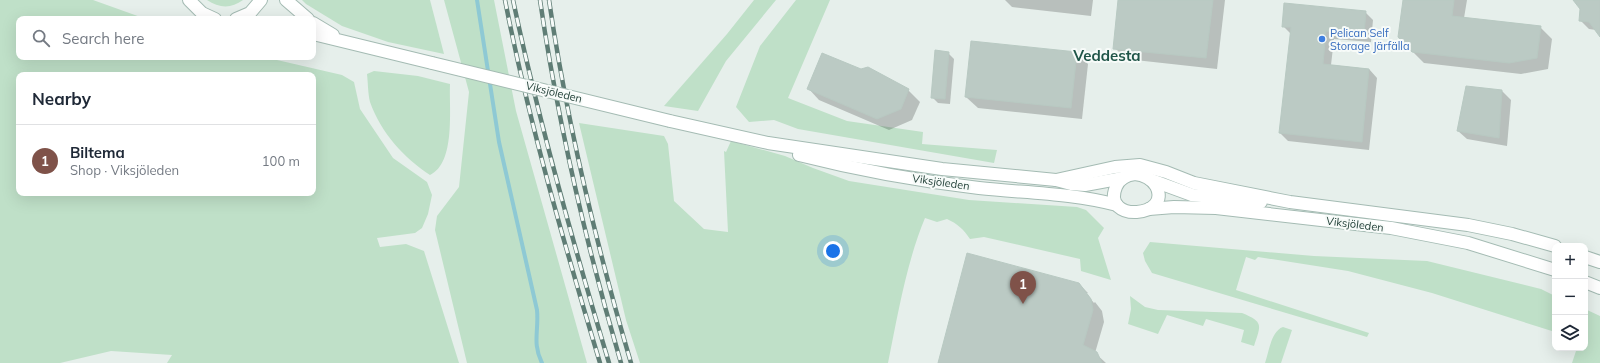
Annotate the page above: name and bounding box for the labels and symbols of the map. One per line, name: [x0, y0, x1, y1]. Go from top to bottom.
place label: Pelican Self Storage Järfälla: [1330, 26, 1410, 53]
marker: Pelican Self Storage Järfälla: [1317, 34, 1327, 44]
district label: Veddesta: [1072, 46, 1141, 65]
street label: Viksjöleden: [524, 78, 584, 106]
street label: Viksjöleden: [911, 171, 971, 193]
street label: Viksjöleden: [1325, 214, 1385, 234]
your location: [823, 241, 843, 261]
pin: 1: [1010, 271, 1036, 304]

